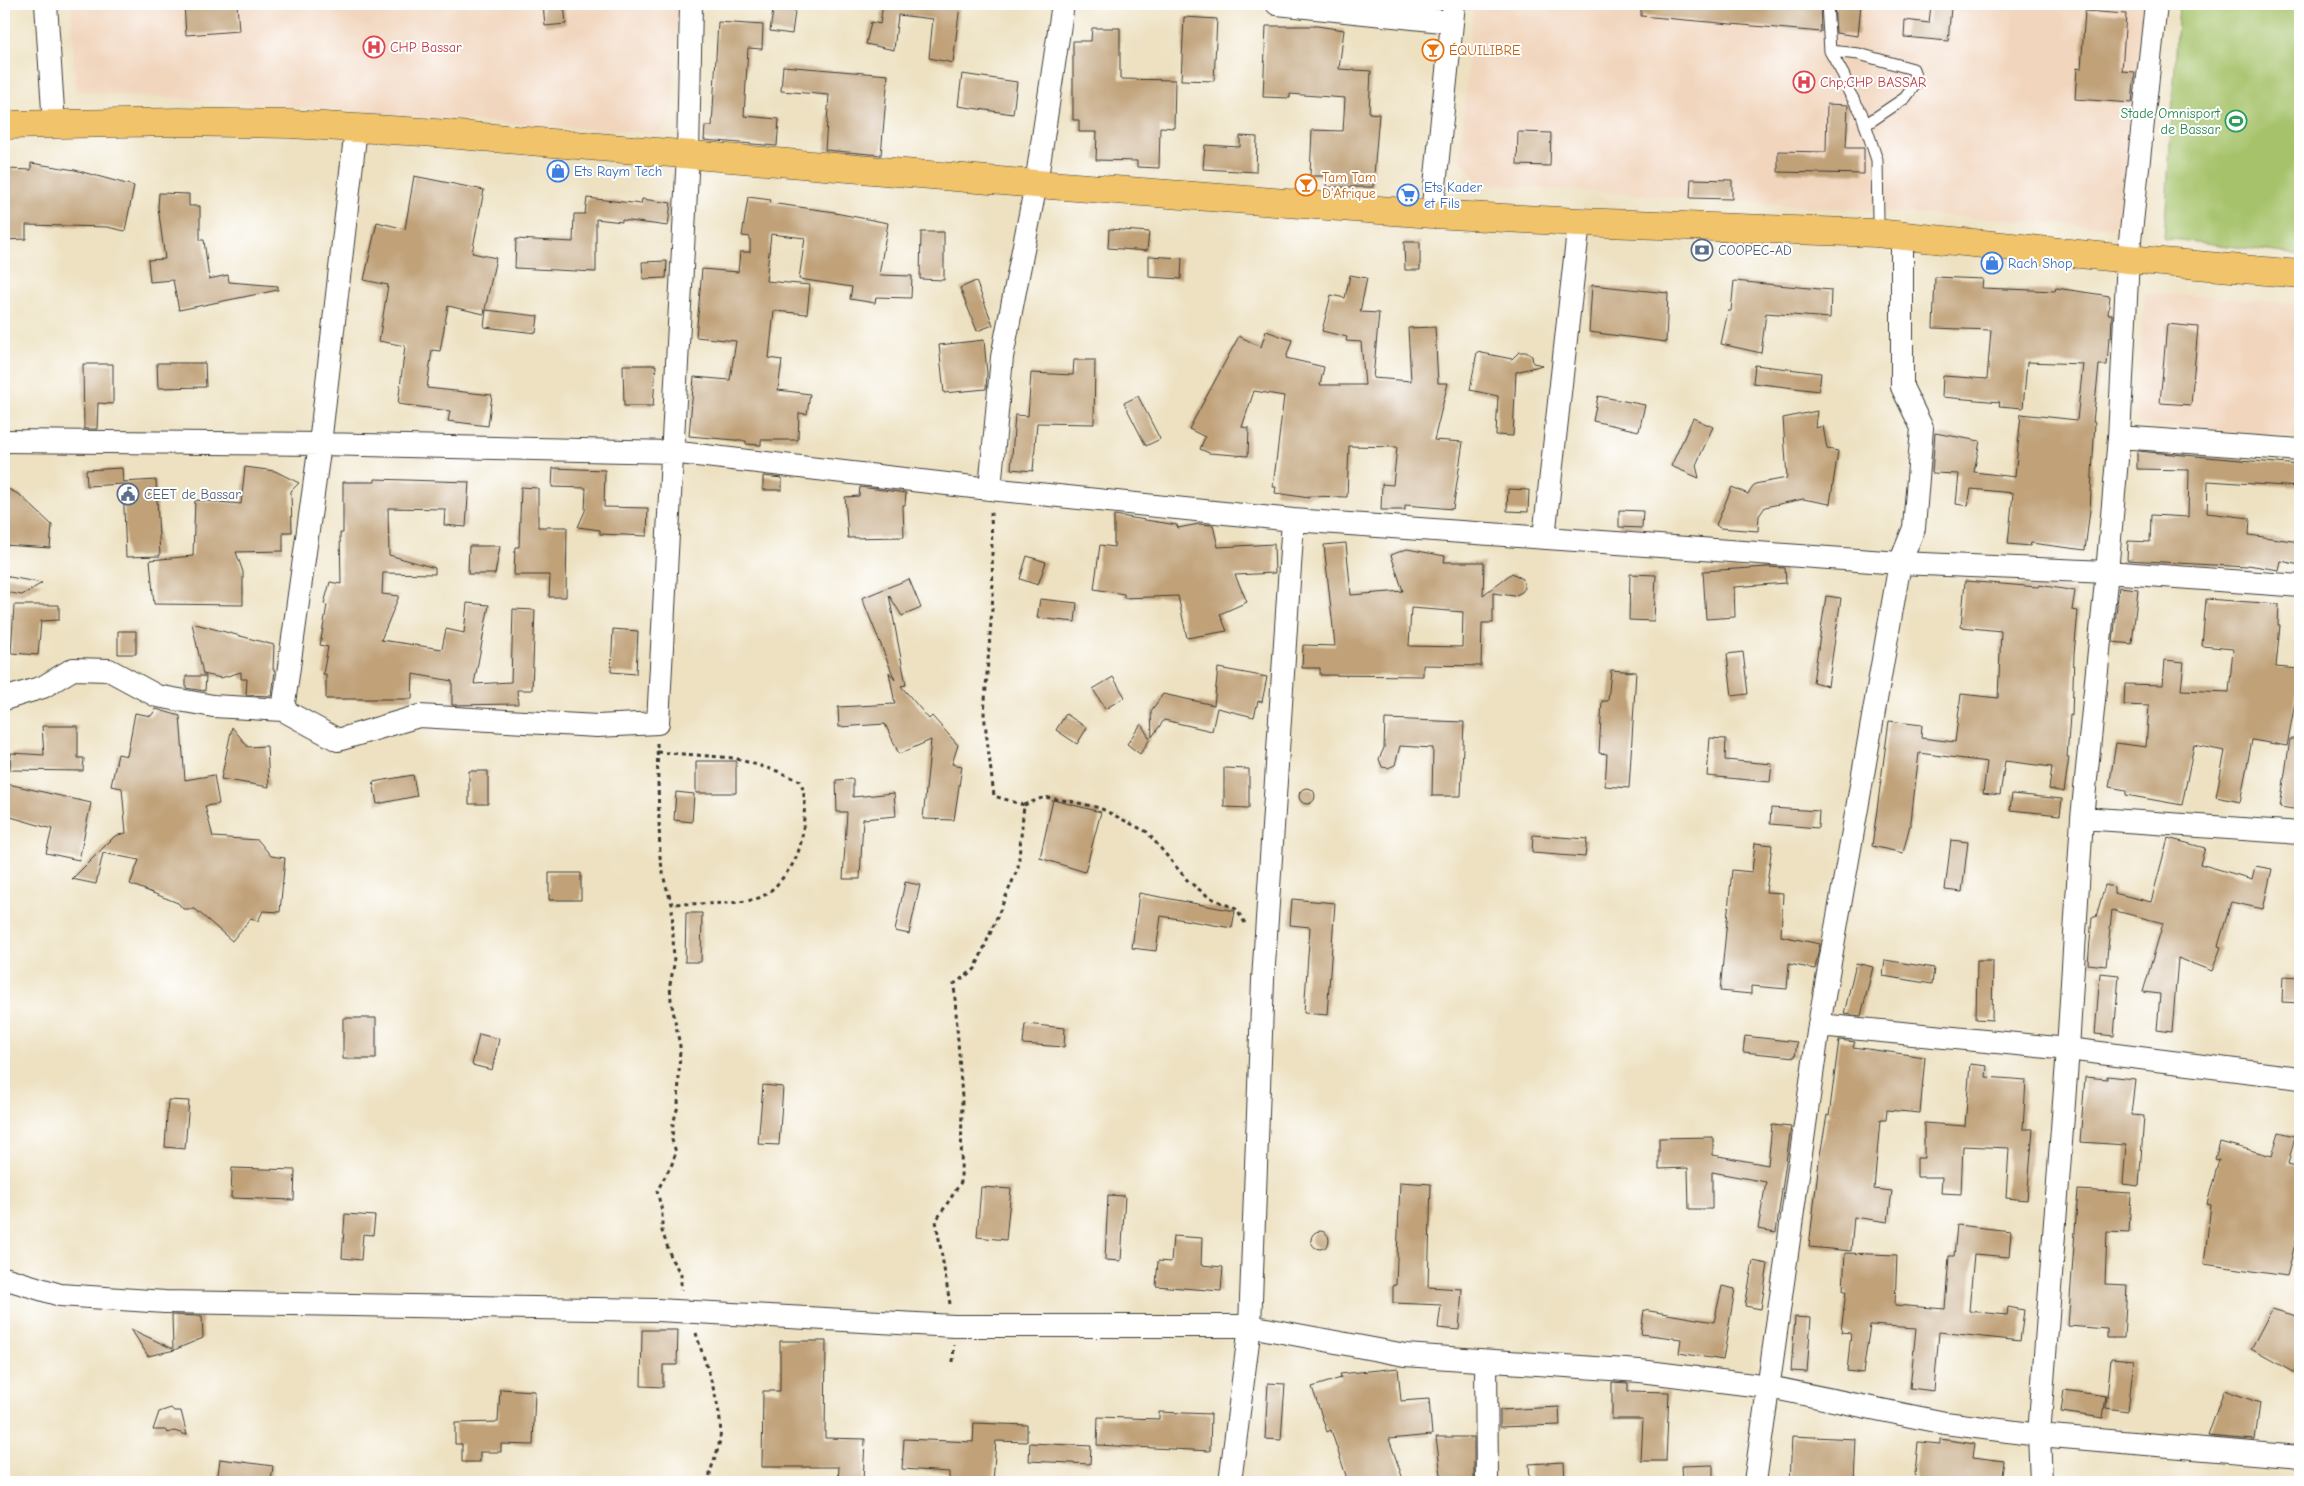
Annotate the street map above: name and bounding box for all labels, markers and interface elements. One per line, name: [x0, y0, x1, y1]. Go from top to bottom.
hospital icon: CHP Bassar: [362, 35, 386, 59]
bar icon: ÉQUILIBRE: [1421, 38, 1445, 62]
place label: CHP Bassar: [390, 39, 462, 56]
place label: ÉQUILIBRE: [1449, 42, 1520, 59]
hospital icon: Chp;CHP BASSAR: [1792, 70, 1816, 94]
place label: Chp;CHP BASSAR: [1820, 74, 1926, 91]
place label: Stade Omnisport de Bassar: [2121, 105, 2221, 138]
sports icon: Stade Omnisport de Bassar: [2224, 109, 2248, 133]
shop icon: Ets Raym Tech: [546, 159, 570, 183]
place label: Ets Raym Tech: [574, 163, 662, 180]
place label: Tam Tam D'Afrique: [1322, 169, 1376, 202]
bar icon: Tam Tam D'Afrique: [1294, 173, 1318, 197]
place label: Ets Kader et Fils: [1424, 179, 1482, 212]
supermarket icon: Ets Kader et Fils: [1396, 183, 1420, 207]
bank icon: COOPEC-AD: [1690, 238, 1714, 262]
place label: COOPEC-AD: [1718, 242, 1792, 259]
shop icon: Rach Shop: [1980, 251, 2004, 275]
place label: Rach Shop: [2008, 255, 2072, 272]
public building icon: CEET de Bassar: [116, 482, 140, 506]
place label: CEET de Bassar: [144, 486, 241, 503]

